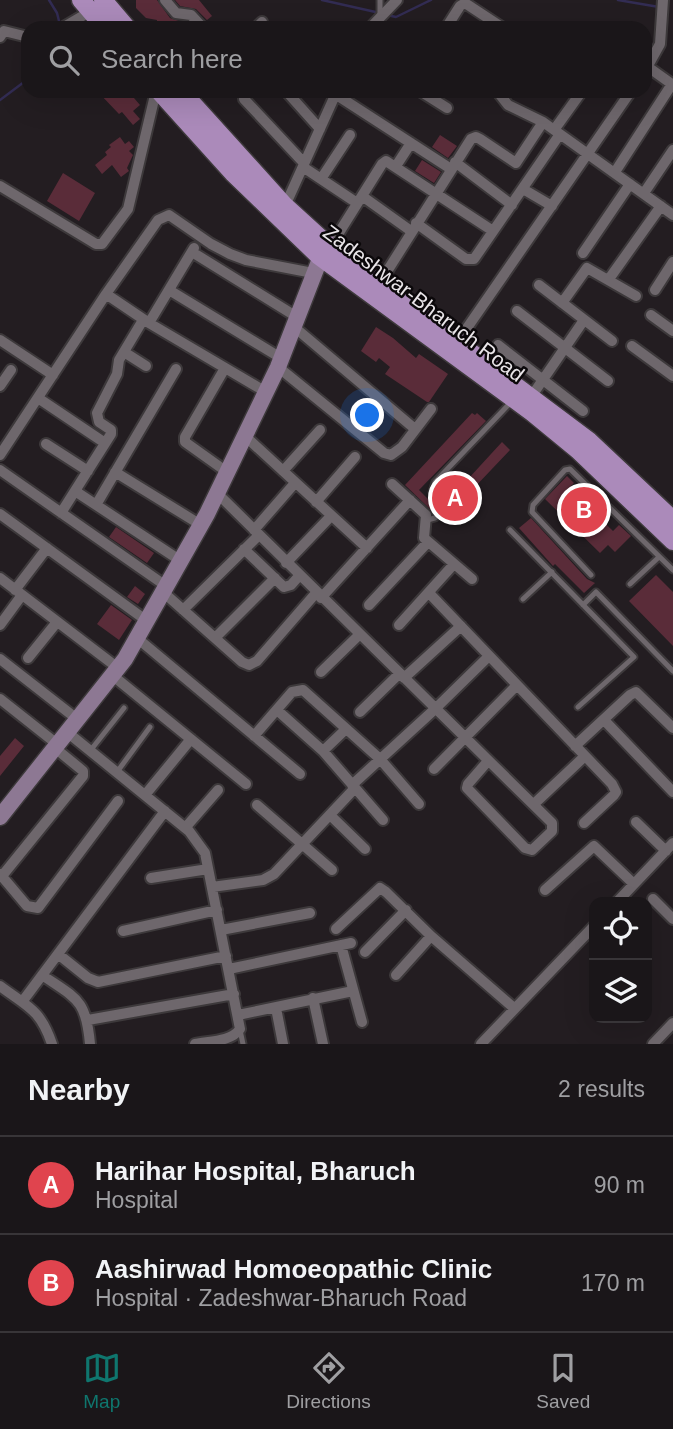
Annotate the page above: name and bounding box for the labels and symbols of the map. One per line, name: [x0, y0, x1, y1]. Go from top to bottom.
street label: Zadeshwar-Bharuch Road: [319, 220, 529, 386]
your location: [350, 398, 384, 432]
pin: A: [432, 472, 478, 524]
pin: B: [561, 484, 607, 536]

